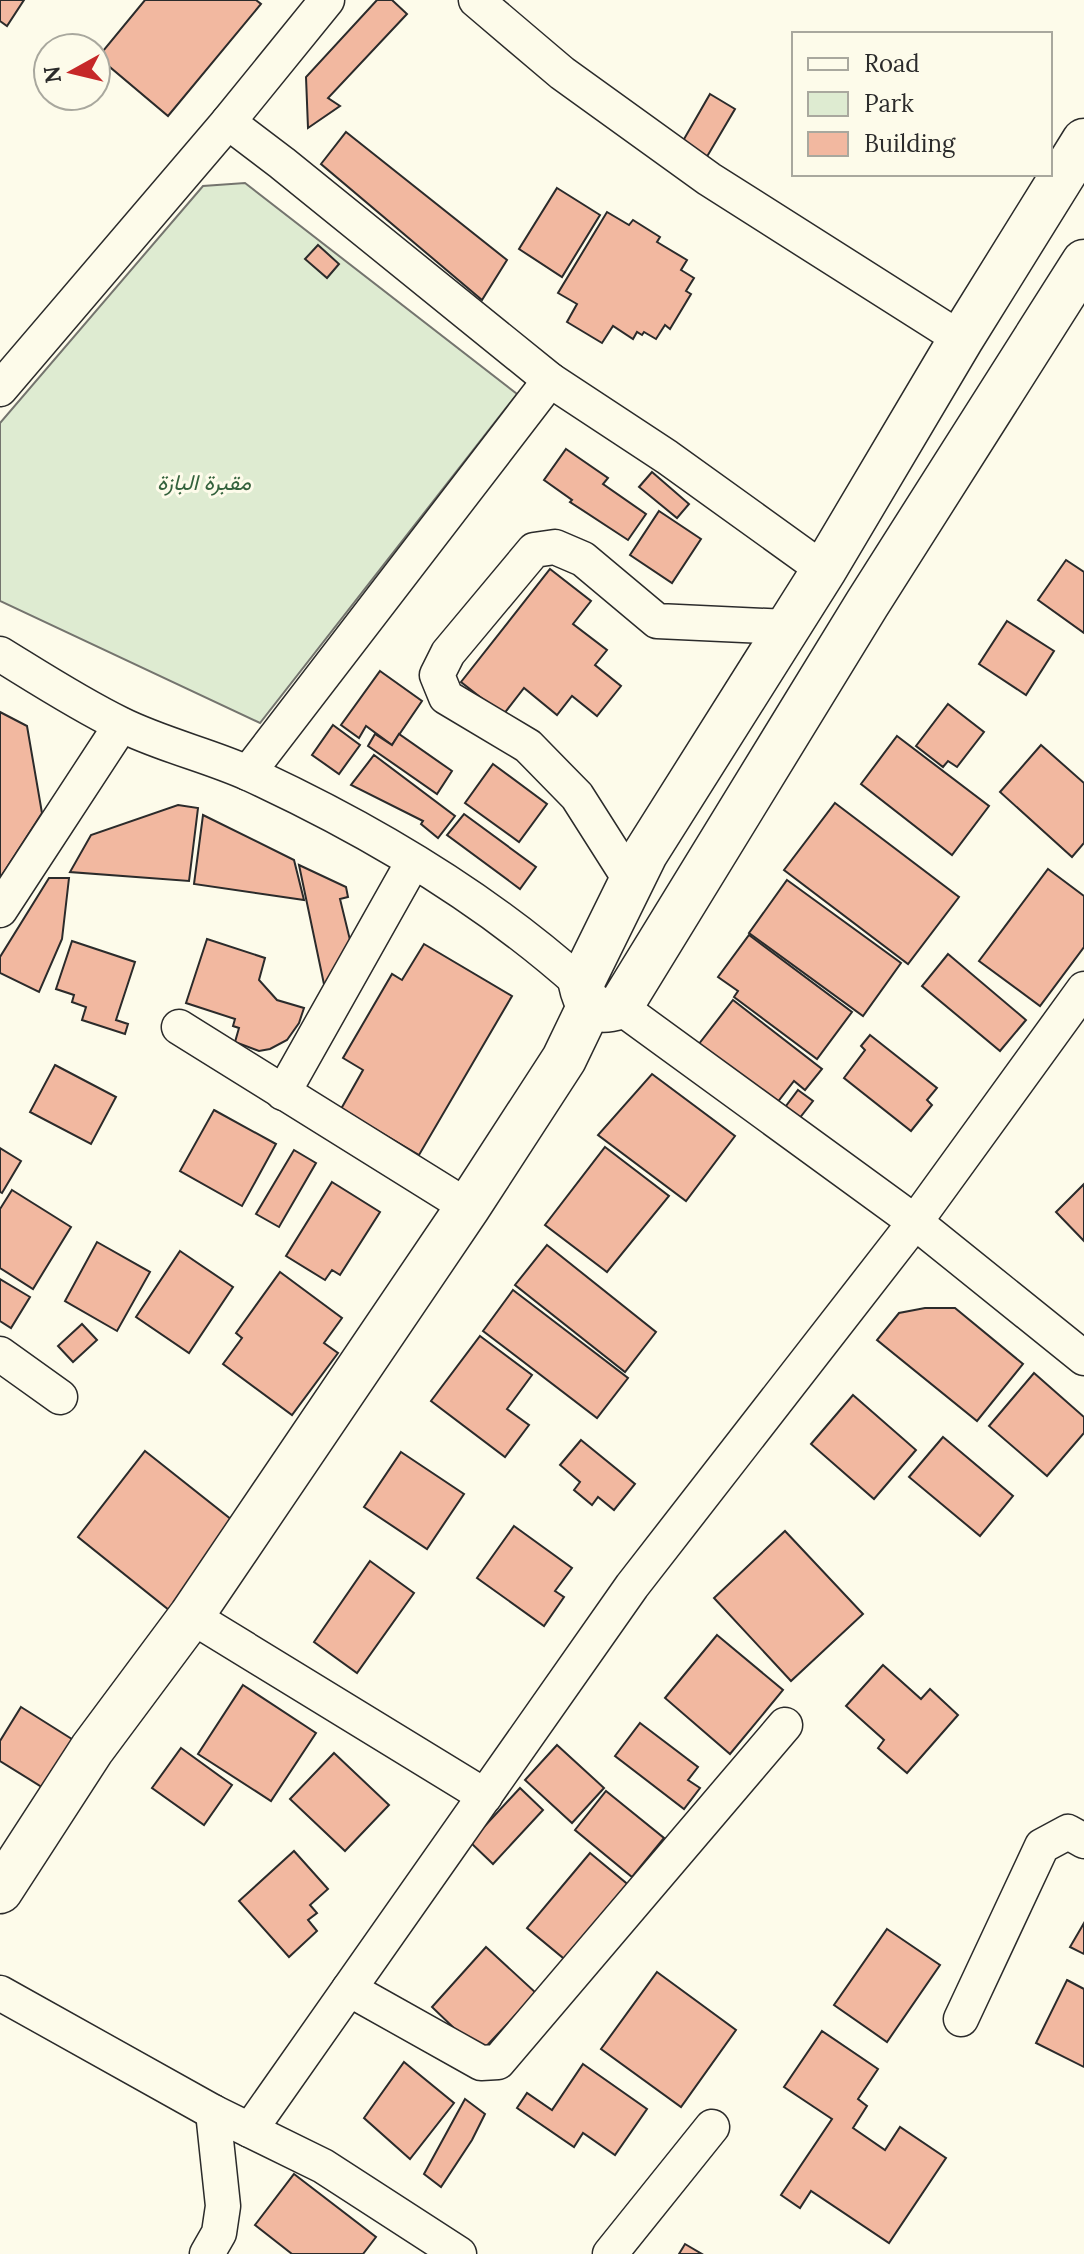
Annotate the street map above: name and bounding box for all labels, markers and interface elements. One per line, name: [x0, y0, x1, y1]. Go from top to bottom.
north arrow: [32, 32, 112, 112]
legend: [792, 32, 1052, 176]
text: Road: [864, 48, 920, 79]
text: N: [37, 64, 67, 85]
text: Park: [864, 88, 914, 119]
text: Building: [864, 128, 956, 159]
park label: مقبرة البازة: [157, 468, 251, 496]

